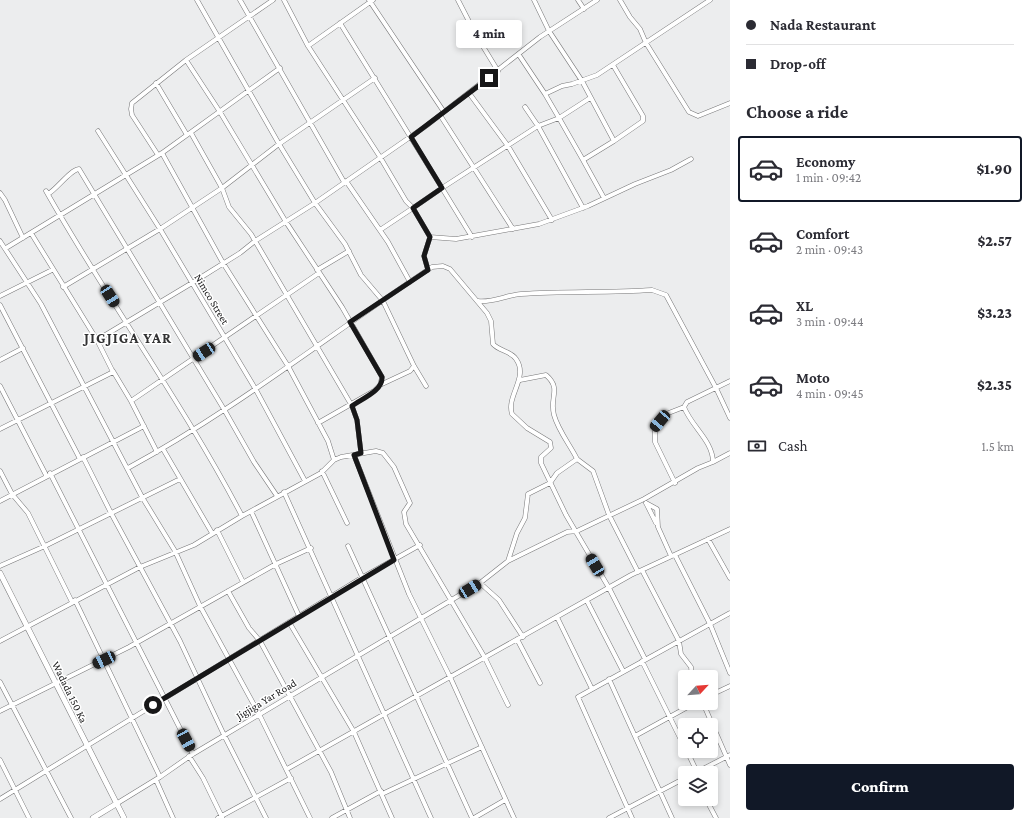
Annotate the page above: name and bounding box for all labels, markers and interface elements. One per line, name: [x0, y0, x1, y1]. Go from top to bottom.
text: Nada Restaurant: [770, 17, 876, 33]
callout: 4 min: [456, 20, 522, 48]
text: 4 min: [473, 26, 505, 41]
text: Drop-off: [770, 56, 826, 72]
route end: [480, 69, 498, 87]
text: Choose a ride: [746, 102, 848, 122]
icon: car: [748, 151, 784, 187]
text: Economy: [796, 154, 855, 170]
text: $1.90: [976, 161, 1012, 177]
text: 1 min · 09:42: [796, 170, 861, 185]
icon: car: [748, 223, 784, 259]
text: Comfort: [796, 226, 850, 242]
text: $2.57: [977, 233, 1012, 249]
text: 2 min · 09:43: [796, 242, 863, 257]
street label: Nimco Street: [192, 272, 232, 327]
car: [98, 283, 122, 309]
icon: car: [748, 295, 784, 331]
text: XL: [796, 298, 813, 314]
text: $3.23: [977, 305, 1012, 321]
text: 3 min · 09:44: [796, 314, 864, 329]
district label: JIGJIGA YAR: [82, 330, 172, 346]
car: [191, 340, 217, 364]
icon: car: [748, 367, 784, 403]
text: Moto: [796, 370, 830, 386]
text: $2.35: [977, 377, 1012, 393]
text: 4 min · 09:45: [796, 386, 864, 401]
car: [648, 408, 672, 434]
icon: cash: [746, 435, 768, 457]
text: Cash: [778, 438, 808, 454]
text: 1.5 km: [981, 439, 1014, 454]
car: [584, 552, 606, 578]
car: [457, 578, 483, 600]
car: [91, 649, 117, 671]
street label: Wadada 150 Ka: [50, 659, 90, 725]
north arrow: [678, 670, 718, 710]
map controls: [678, 670, 718, 806]
street label: Jigjiga Yar Road: [233, 676, 299, 723]
route start: [144, 696, 162, 714]
button: locate: [678, 718, 718, 758]
car: [175, 727, 197, 753]
button: Confirm: [746, 764, 1014, 810]
button: layers: [678, 766, 718, 806]

